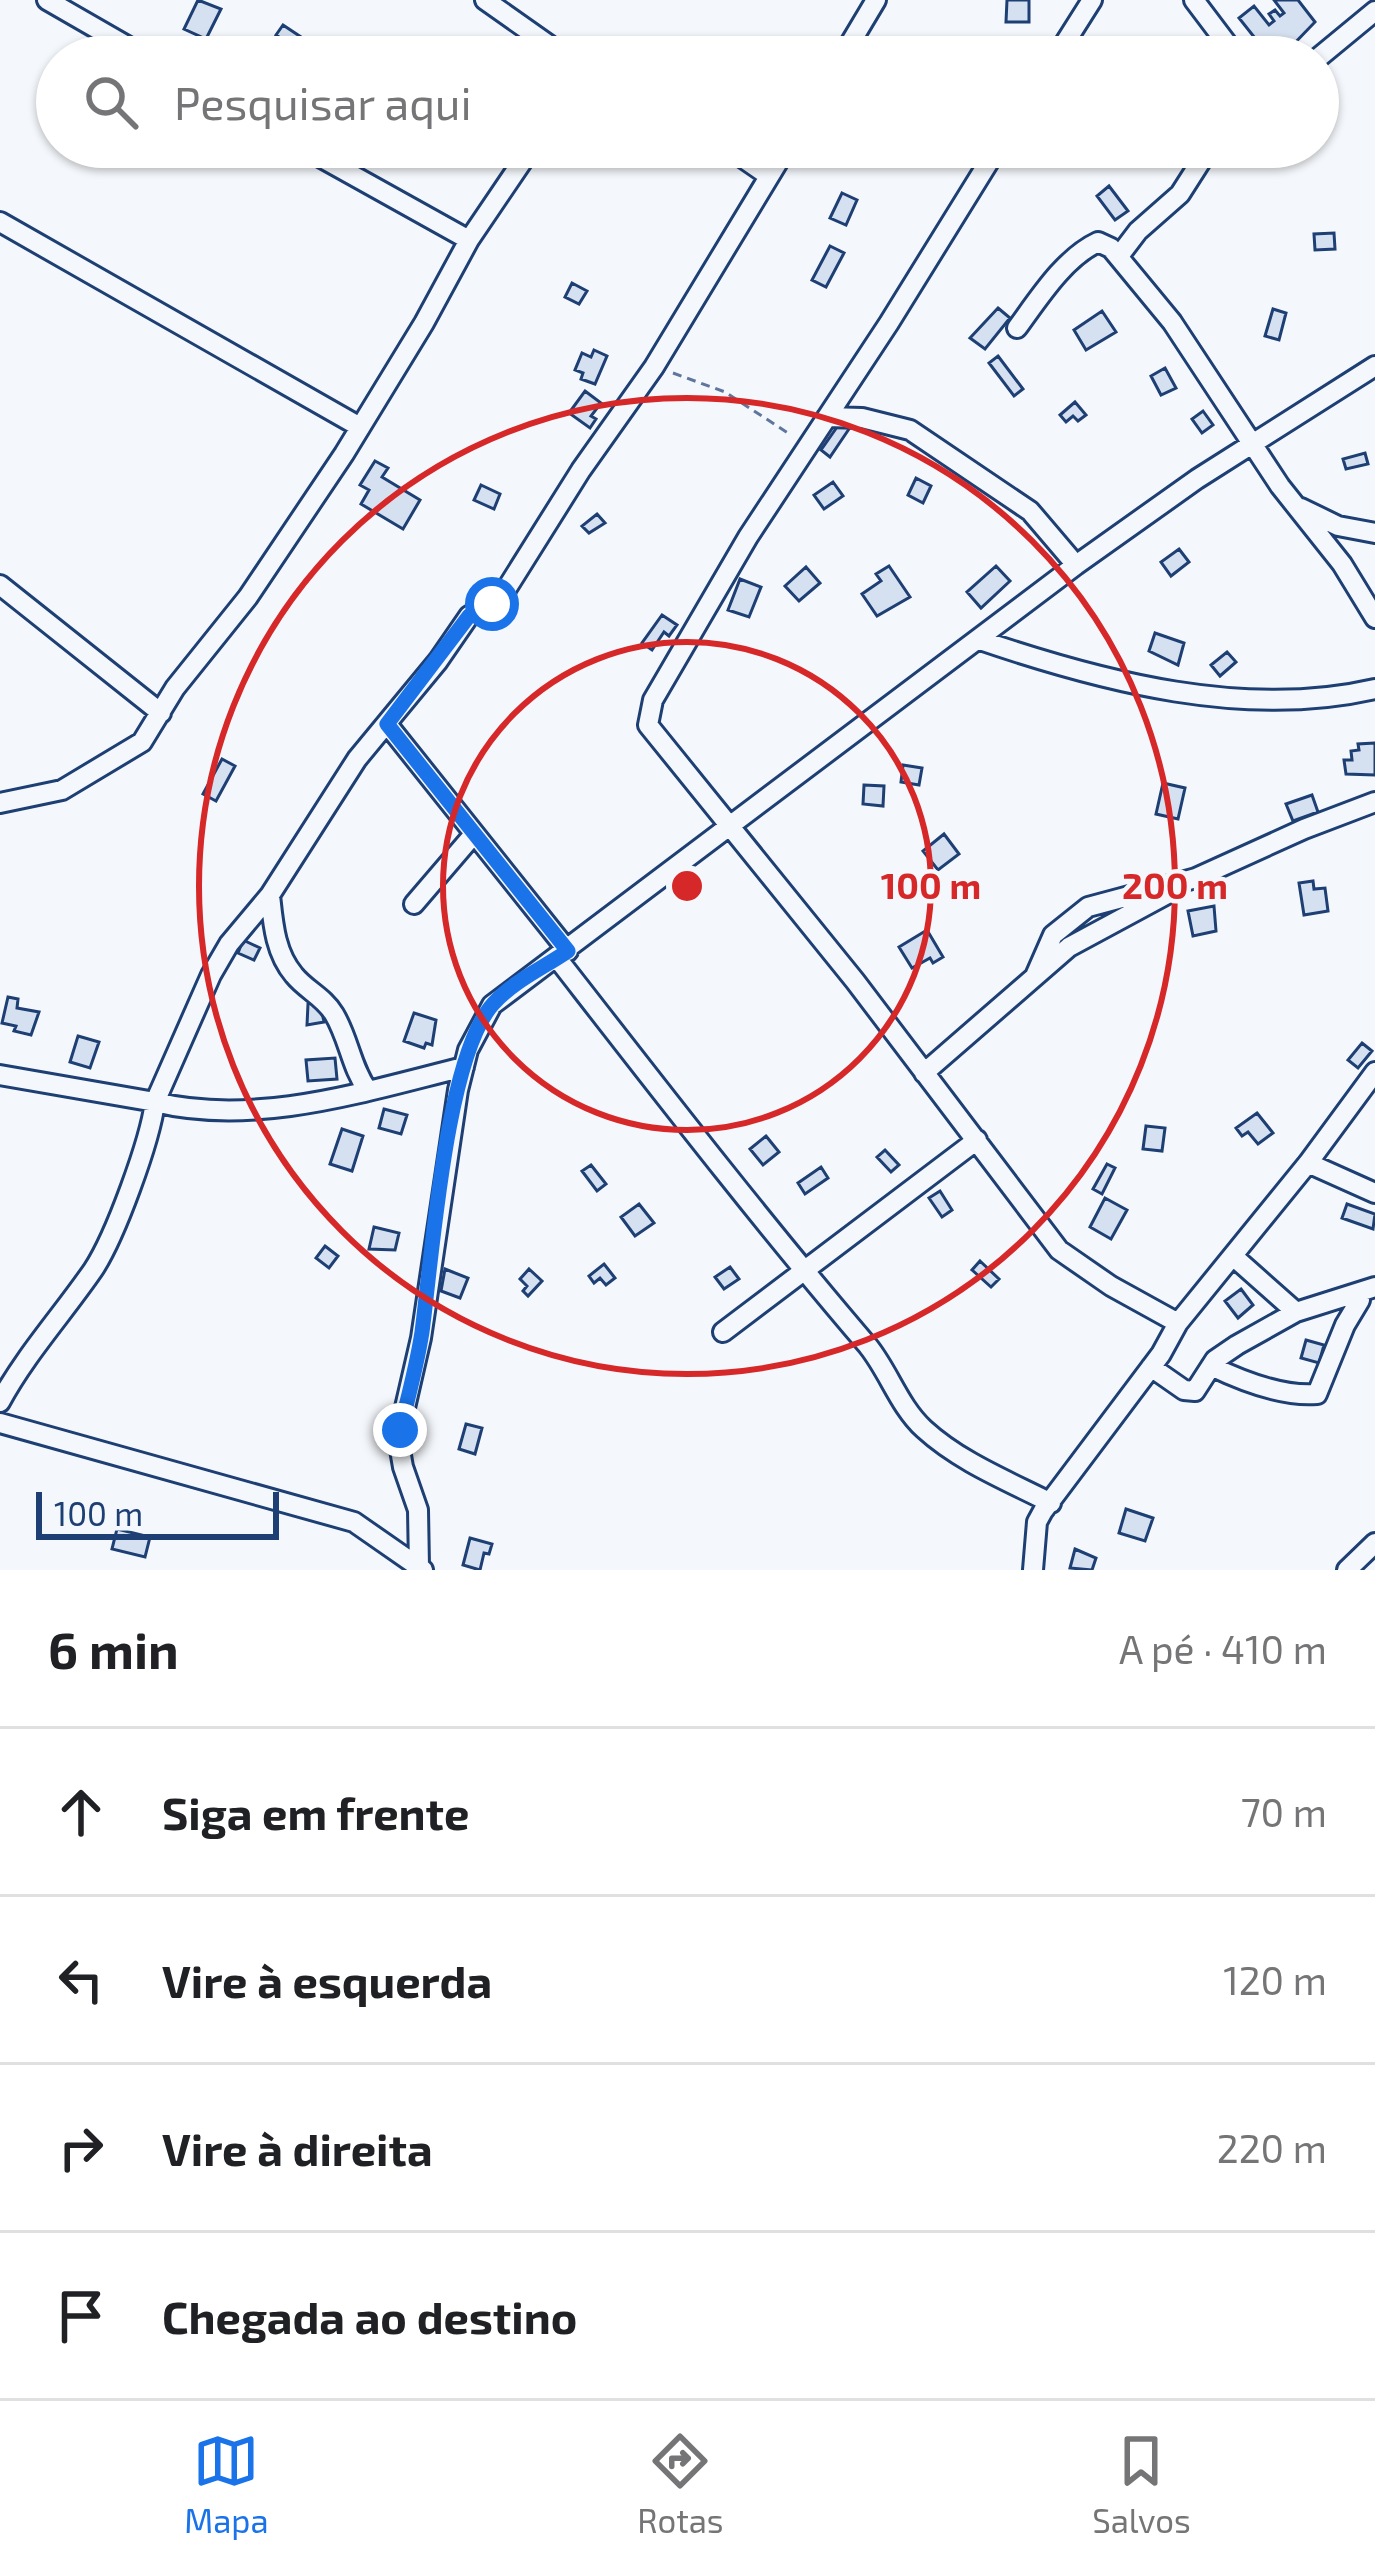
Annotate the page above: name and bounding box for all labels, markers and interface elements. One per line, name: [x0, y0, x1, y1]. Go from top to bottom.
search box: [36, 36, 1339, 168]
icon: search: [78, 69, 144, 135]
text: Pesquisar aqui: [174, 75, 472, 129]
route start: [465, 577, 519, 631]
text: 100 m: [881, 863, 981, 906]
text: 200 m: [1122, 863, 1228, 906]
centre of rings: [666, 865, 708, 907]
route end: [373, 1403, 427, 1457]
scale bar: [36, 1486, 279, 1539]
text: 100 m: [54, 1493, 143, 1533]
text: 6 min: [48, 1618, 179, 1679]
text: A pé · 410 m: [1119, 1625, 1327, 1672]
icon: ahead: [48, 1779, 114, 1845]
text: Siga em frente: [162, 1785, 469, 1839]
text: 70 m: [1241, 1788, 1327, 1835]
icon: left: [48, 1947, 114, 2013]
text: Vire à esquerda: [162, 1953, 492, 2007]
text: 120 m: [1223, 1956, 1327, 2003]
icon: right: [48, 2115, 114, 2181]
text: Vire à direita: [162, 2121, 433, 2175]
text: 220 m: [1217, 2124, 1327, 2171]
icon: arrive: [48, 2283, 114, 2349]
text: Chegada ao destino: [162, 2289, 577, 2343]
tab: Mapa: [184, 2428, 269, 2540]
tab: Rotas: [637, 2428, 724, 2540]
tab: Salvos: [1092, 2428, 1191, 2540]

